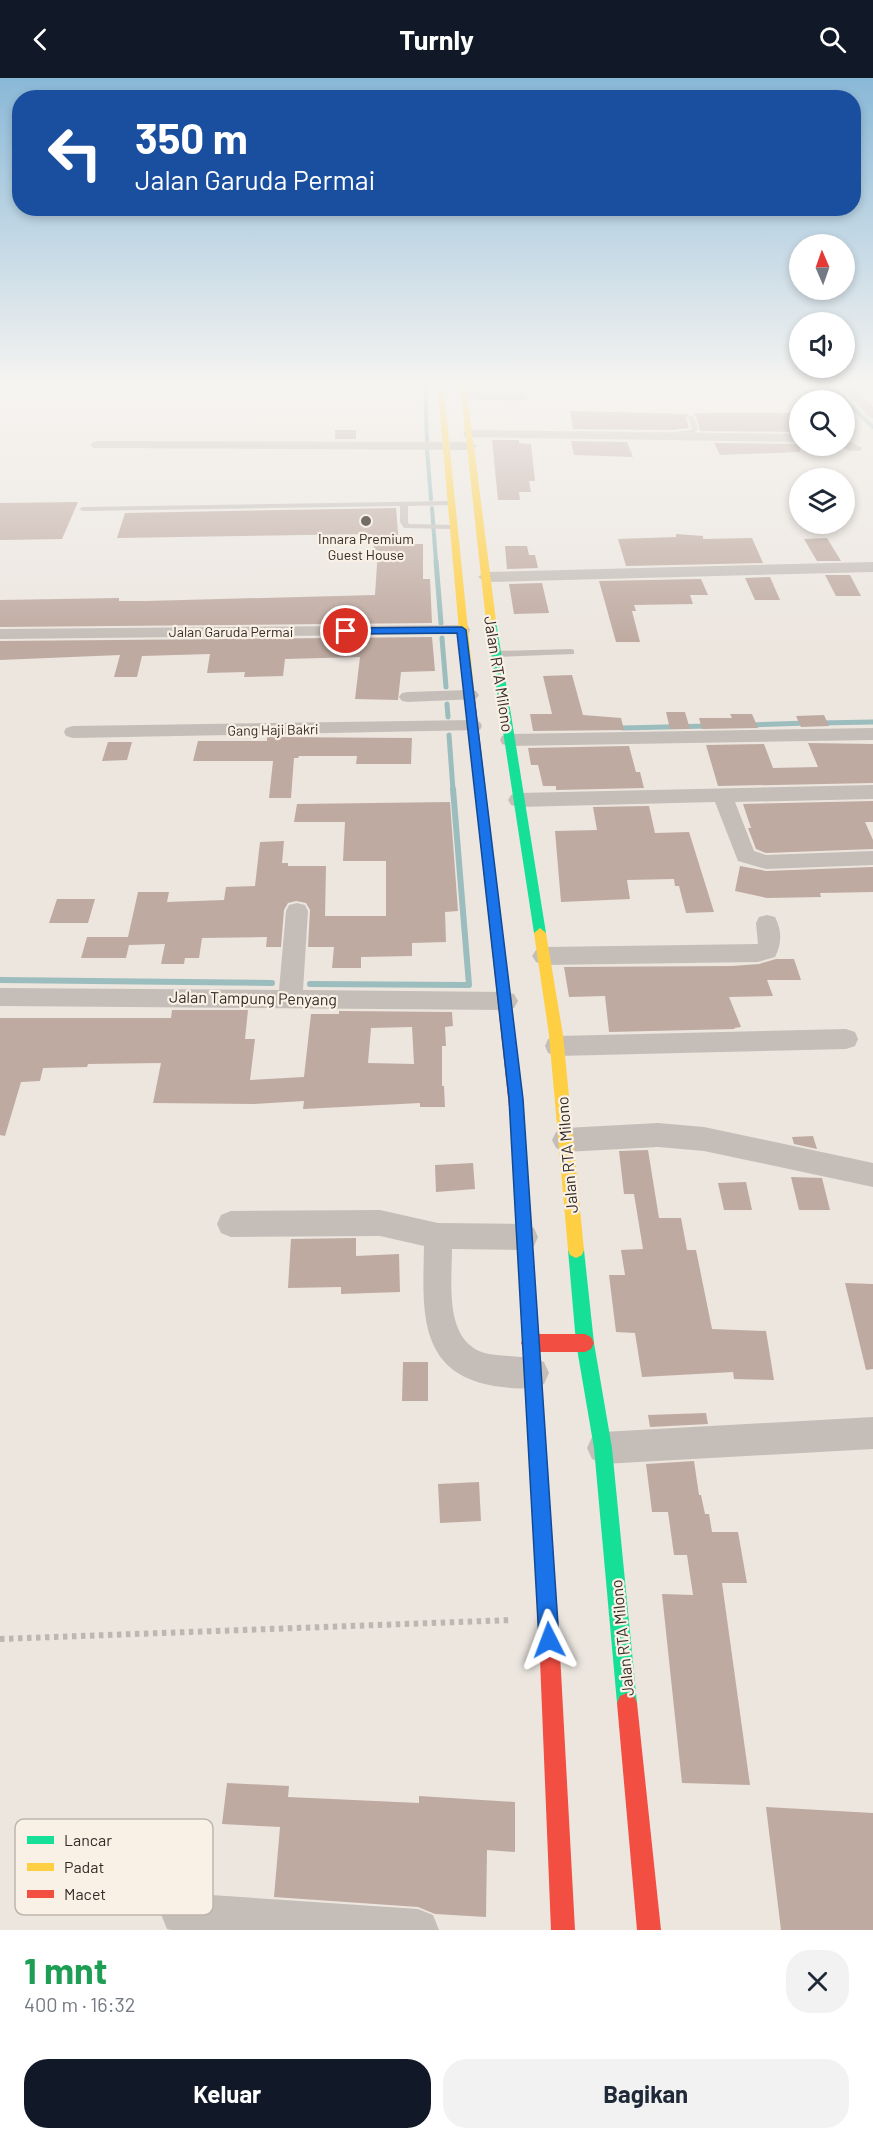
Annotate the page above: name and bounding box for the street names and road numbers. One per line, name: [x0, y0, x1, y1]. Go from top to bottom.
street label: Jalan RTA Milono: [481, 615, 518, 733]
street label: Jalan Garuda Permai: [169, 623, 293, 640]
street label: Gang Haji Bakri: [227, 720, 319, 739]
street label: Jalan Tampung Penyang: [169, 987, 337, 1008]
street label: Jalan RTA Milono: [552, 1096, 581, 1214]
street label: Jalan RTA Milono: [606, 1579, 637, 1697]

